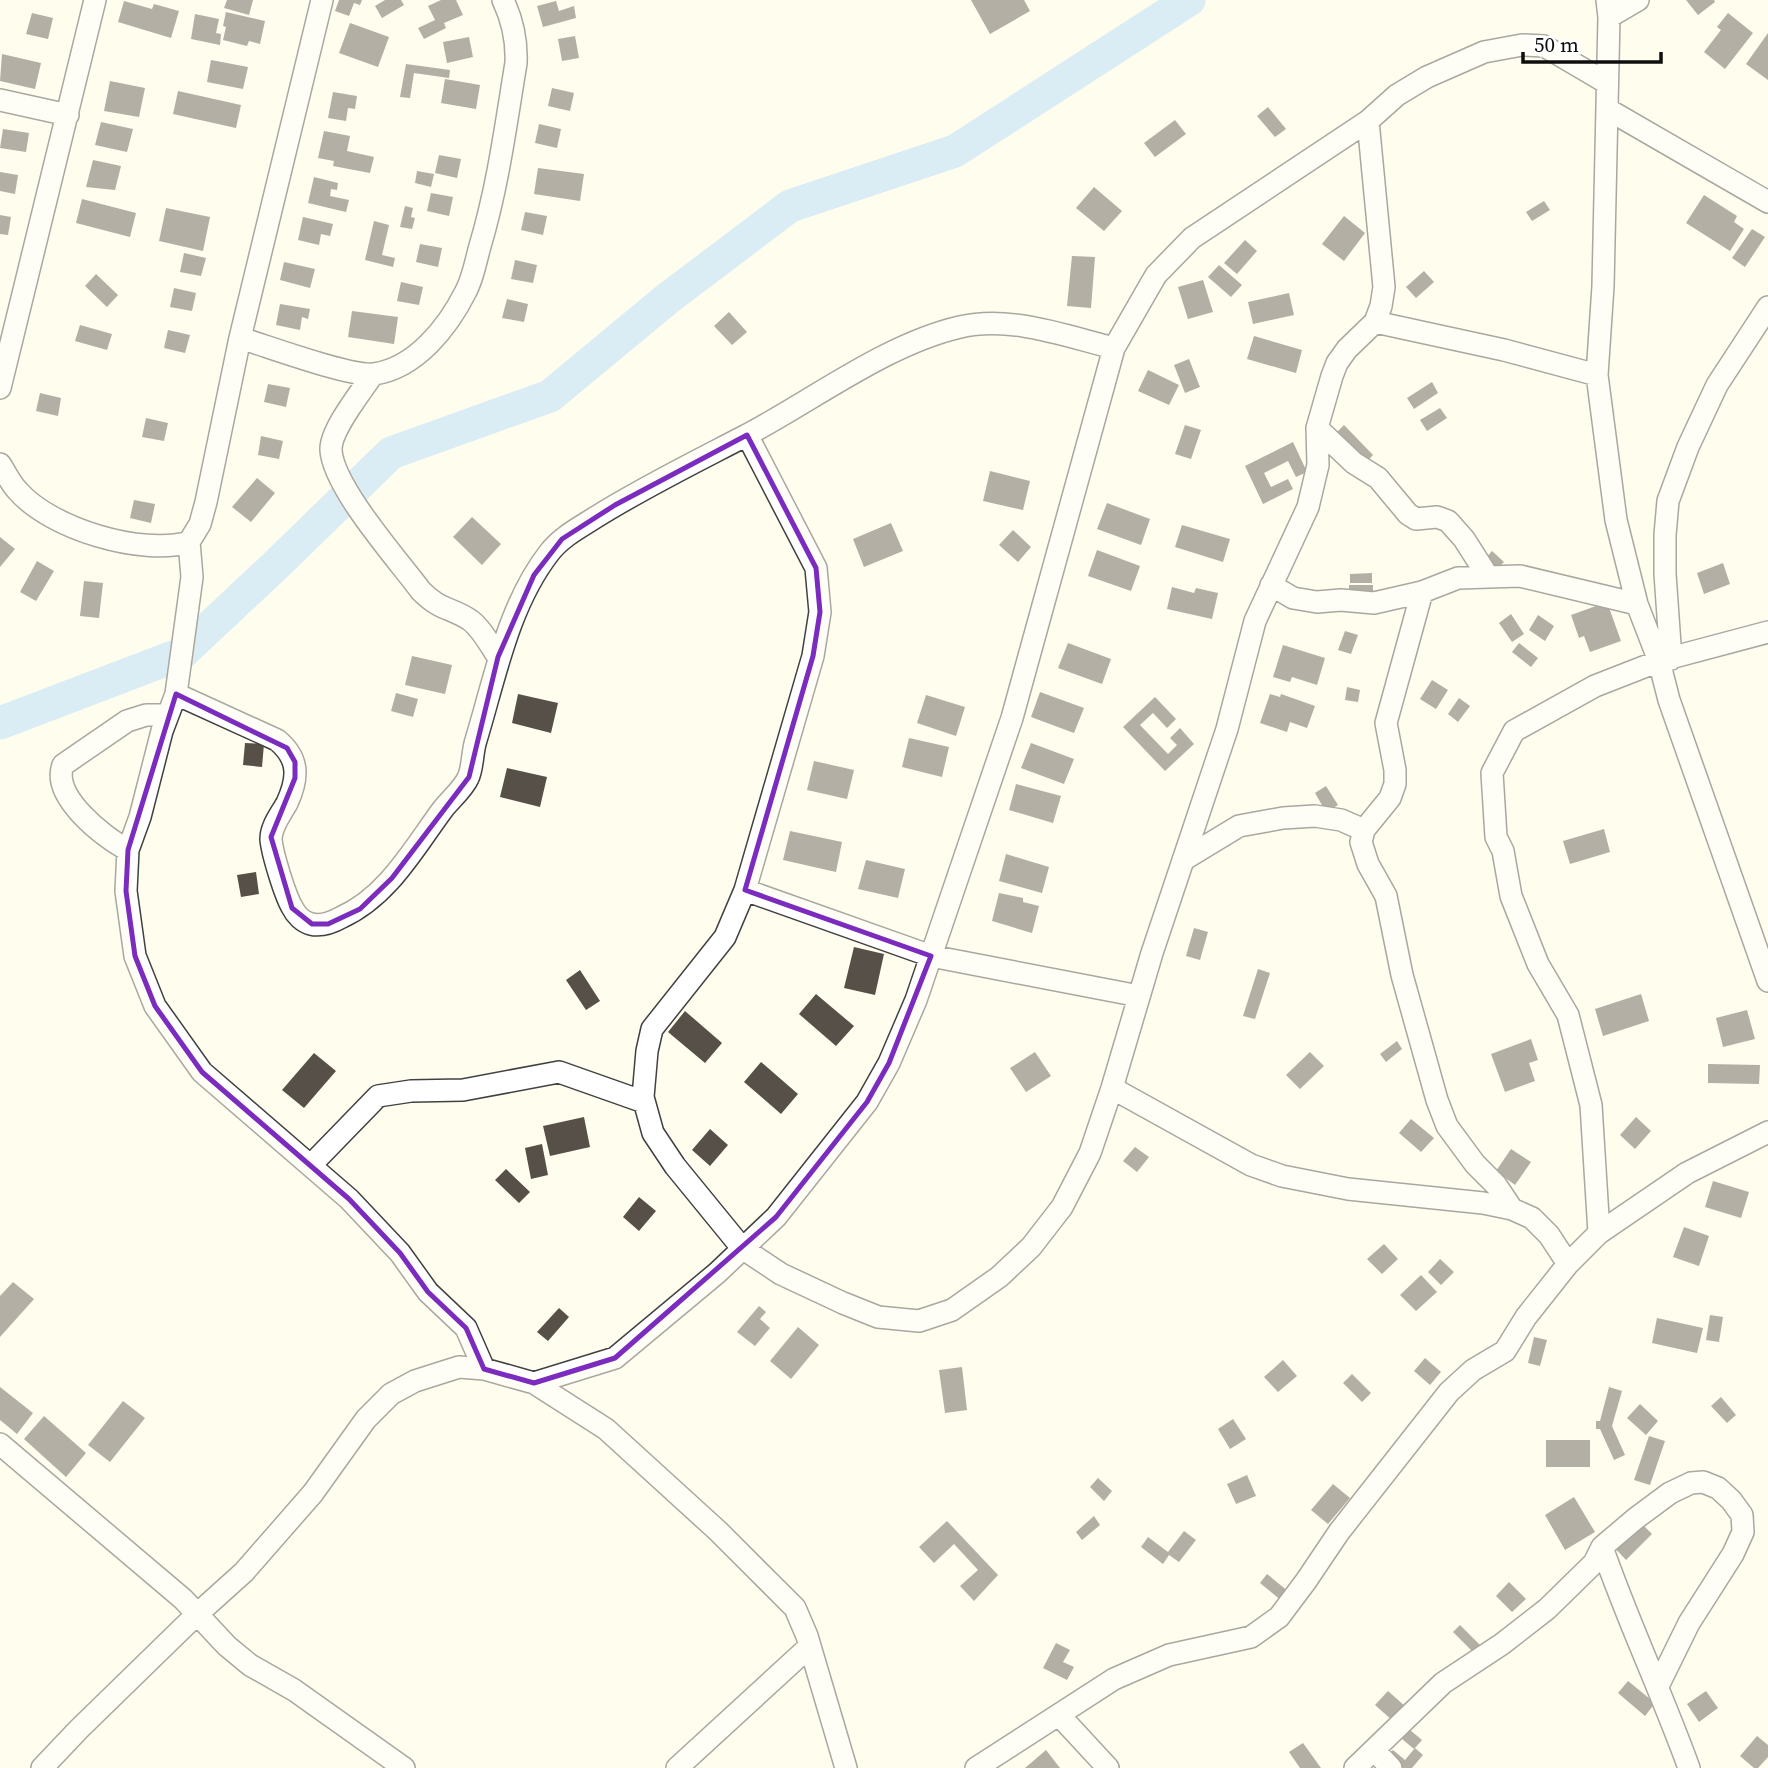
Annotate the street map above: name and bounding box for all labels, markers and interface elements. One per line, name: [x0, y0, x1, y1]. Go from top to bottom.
scale bar: [1523, 21, 1661, 65]
text: 50 m: [1534, 30, 1579, 59]

